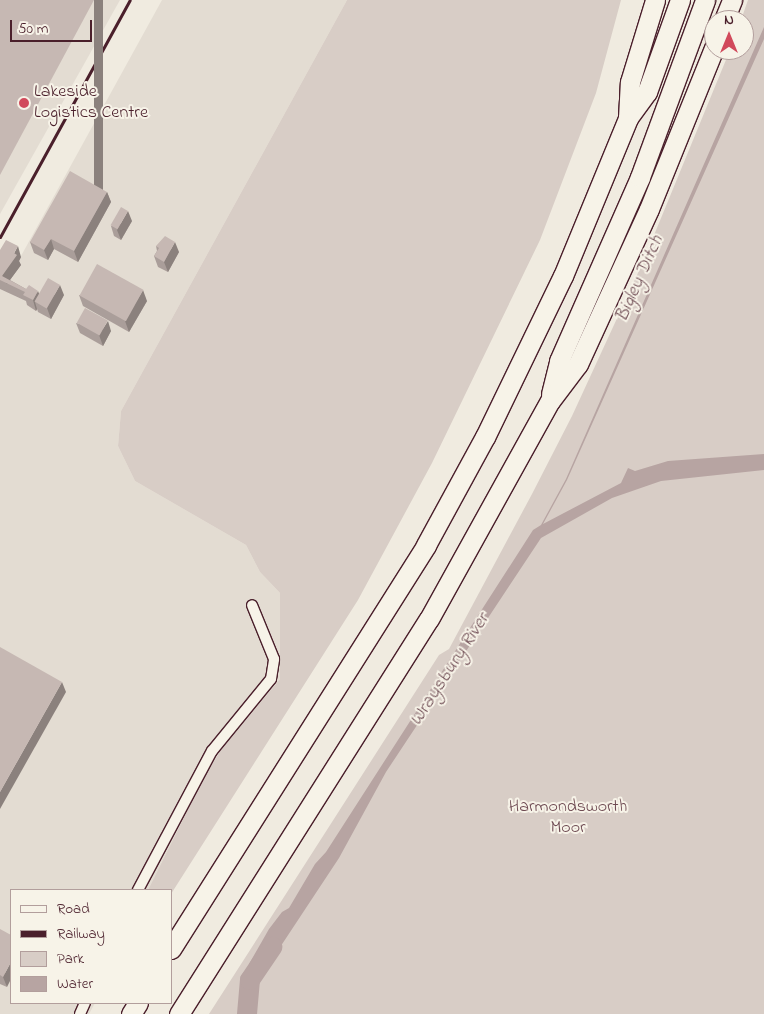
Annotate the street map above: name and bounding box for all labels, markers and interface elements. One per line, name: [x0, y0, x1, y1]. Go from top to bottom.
scale bar: [12, 10, 95, 42]
north arrow: [704, 10, 754, 60]
text: N: [724, 10, 734, 31]
text: 50 m: [18, 18, 48, 40]
place label: Lakeside Logistics Centre: [34, 82, 148, 125]
marker: Lakeside Logistics Centre: [18, 97, 30, 109]
water label: Bigley Ditch: [611, 232, 669, 326]
water label: Wraysbury River: [405, 610, 495, 730]
park label: Harmondsworth Moor: [509, 797, 627, 840]
legend: [10, 889, 172, 1004]
text: Road: [57, 898, 90, 920]
text: Railway: [57, 923, 105, 945]
text: Park: [57, 948, 84, 970]
text: Water: [57, 973, 93, 995]

